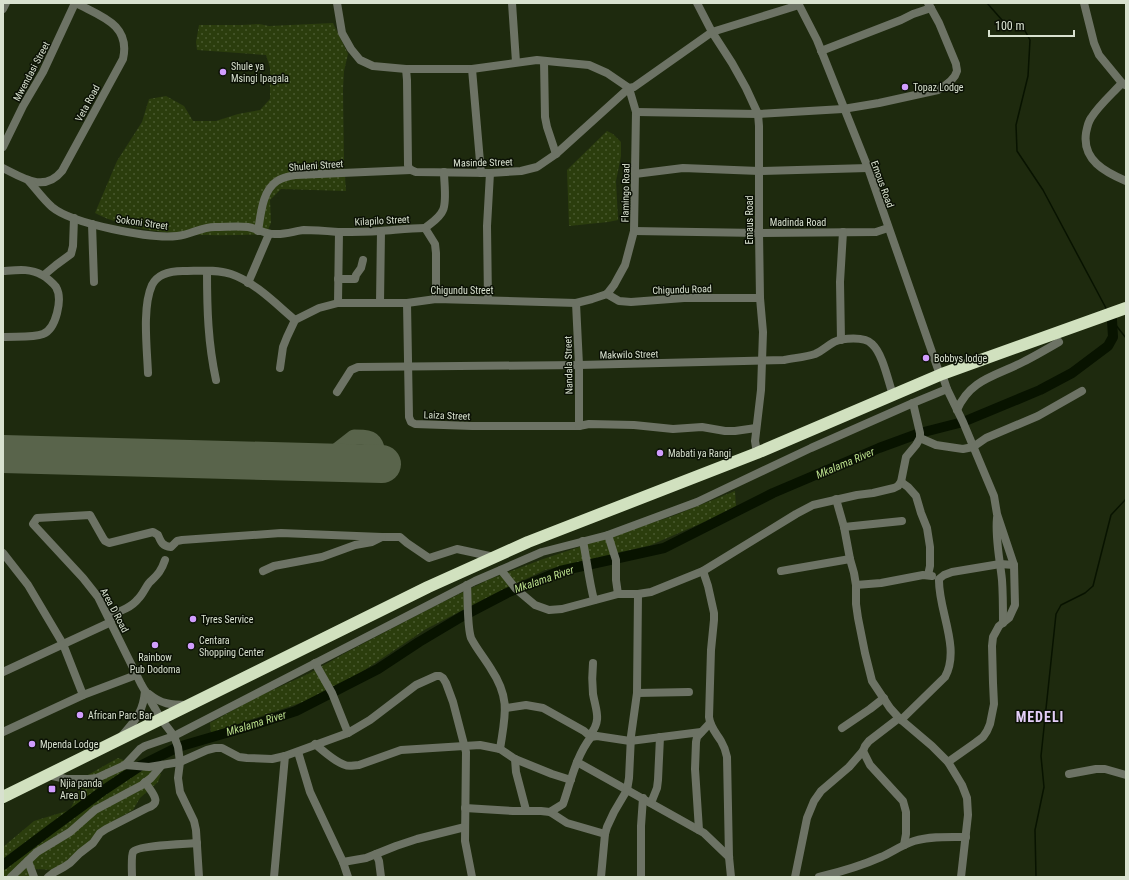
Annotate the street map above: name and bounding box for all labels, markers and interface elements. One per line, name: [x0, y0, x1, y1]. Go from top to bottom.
scale bar: [989, 12, 1074, 38]
text: 100 m: [995, 19, 1025, 33]
street label: Mwendasi Street: [11, 40, 52, 103]
place label: Shule ya Msingi Ipagala: [231, 61, 289, 84]
marker: Shule ya Msingi Ipagala: [218, 67, 228, 77]
marker: Topaz Lodge: [900, 82, 910, 92]
place label: Topaz Lodge: [913, 82, 964, 93]
street label: Veta Road: [73, 83, 102, 124]
street label: Masinde Street: [453, 156, 513, 169]
street label: Shuleni Street: [288, 158, 344, 173]
street label: Emous Road: [869, 159, 896, 209]
street label: Flamingo Road: [619, 163, 632, 223]
street label: Emaus Road: [744, 195, 755, 245]
street label: Sokoni Street: [115, 213, 169, 232]
street label: Kilapilo Street: [354, 214, 410, 227]
street label: Madinda Road: [770, 217, 826, 228]
street label: Chigundu Road: [652, 283, 712, 296]
street label: Chigundu Street: [431, 285, 493, 296]
street label: Nandala Street: [562, 336, 575, 394]
street label: Makwilo Street: [600, 348, 658, 361]
marker: Bobbys lodge: [921, 353, 931, 363]
place label: Bobbys lodge: [934, 353, 988, 364]
street label: Laiza Street: [423, 409, 471, 422]
water label: Mkalama River: [814, 445, 877, 482]
marker: Mabati ya Rangi: [655, 448, 665, 458]
place label: Mabati ya Rangi: [668, 448, 731, 459]
water label: Mkalama River: [513, 563, 576, 596]
street label: Area D Road: [98, 586, 131, 634]
marker: Tyres Service: [188, 614, 198, 624]
place label: Tyres Service: [201, 614, 254, 625]
place label: Centara Shopping Center: [199, 635, 264, 658]
marker: Rainbow Pub Dodoma: [150, 640, 160, 650]
marker: Centara Shopping Center: [186, 641, 196, 651]
place label: Rainbow Pub Dodoma: [130, 652, 181, 675]
water label: Mkalama River: [225, 708, 288, 739]
district label: MEDELI: [1016, 709, 1064, 725]
marker: African Parc Bar: [75, 710, 85, 720]
place label: African Parc Bar: [88, 710, 152, 721]
marker: Mpenda Lodge: [27, 739, 37, 749]
place label: Mpenda Lodge: [40, 739, 99, 750]
place label: Njia panda Area D: [60, 778, 102, 801]
marker: Njia panda Area D: [47, 784, 57, 794]

